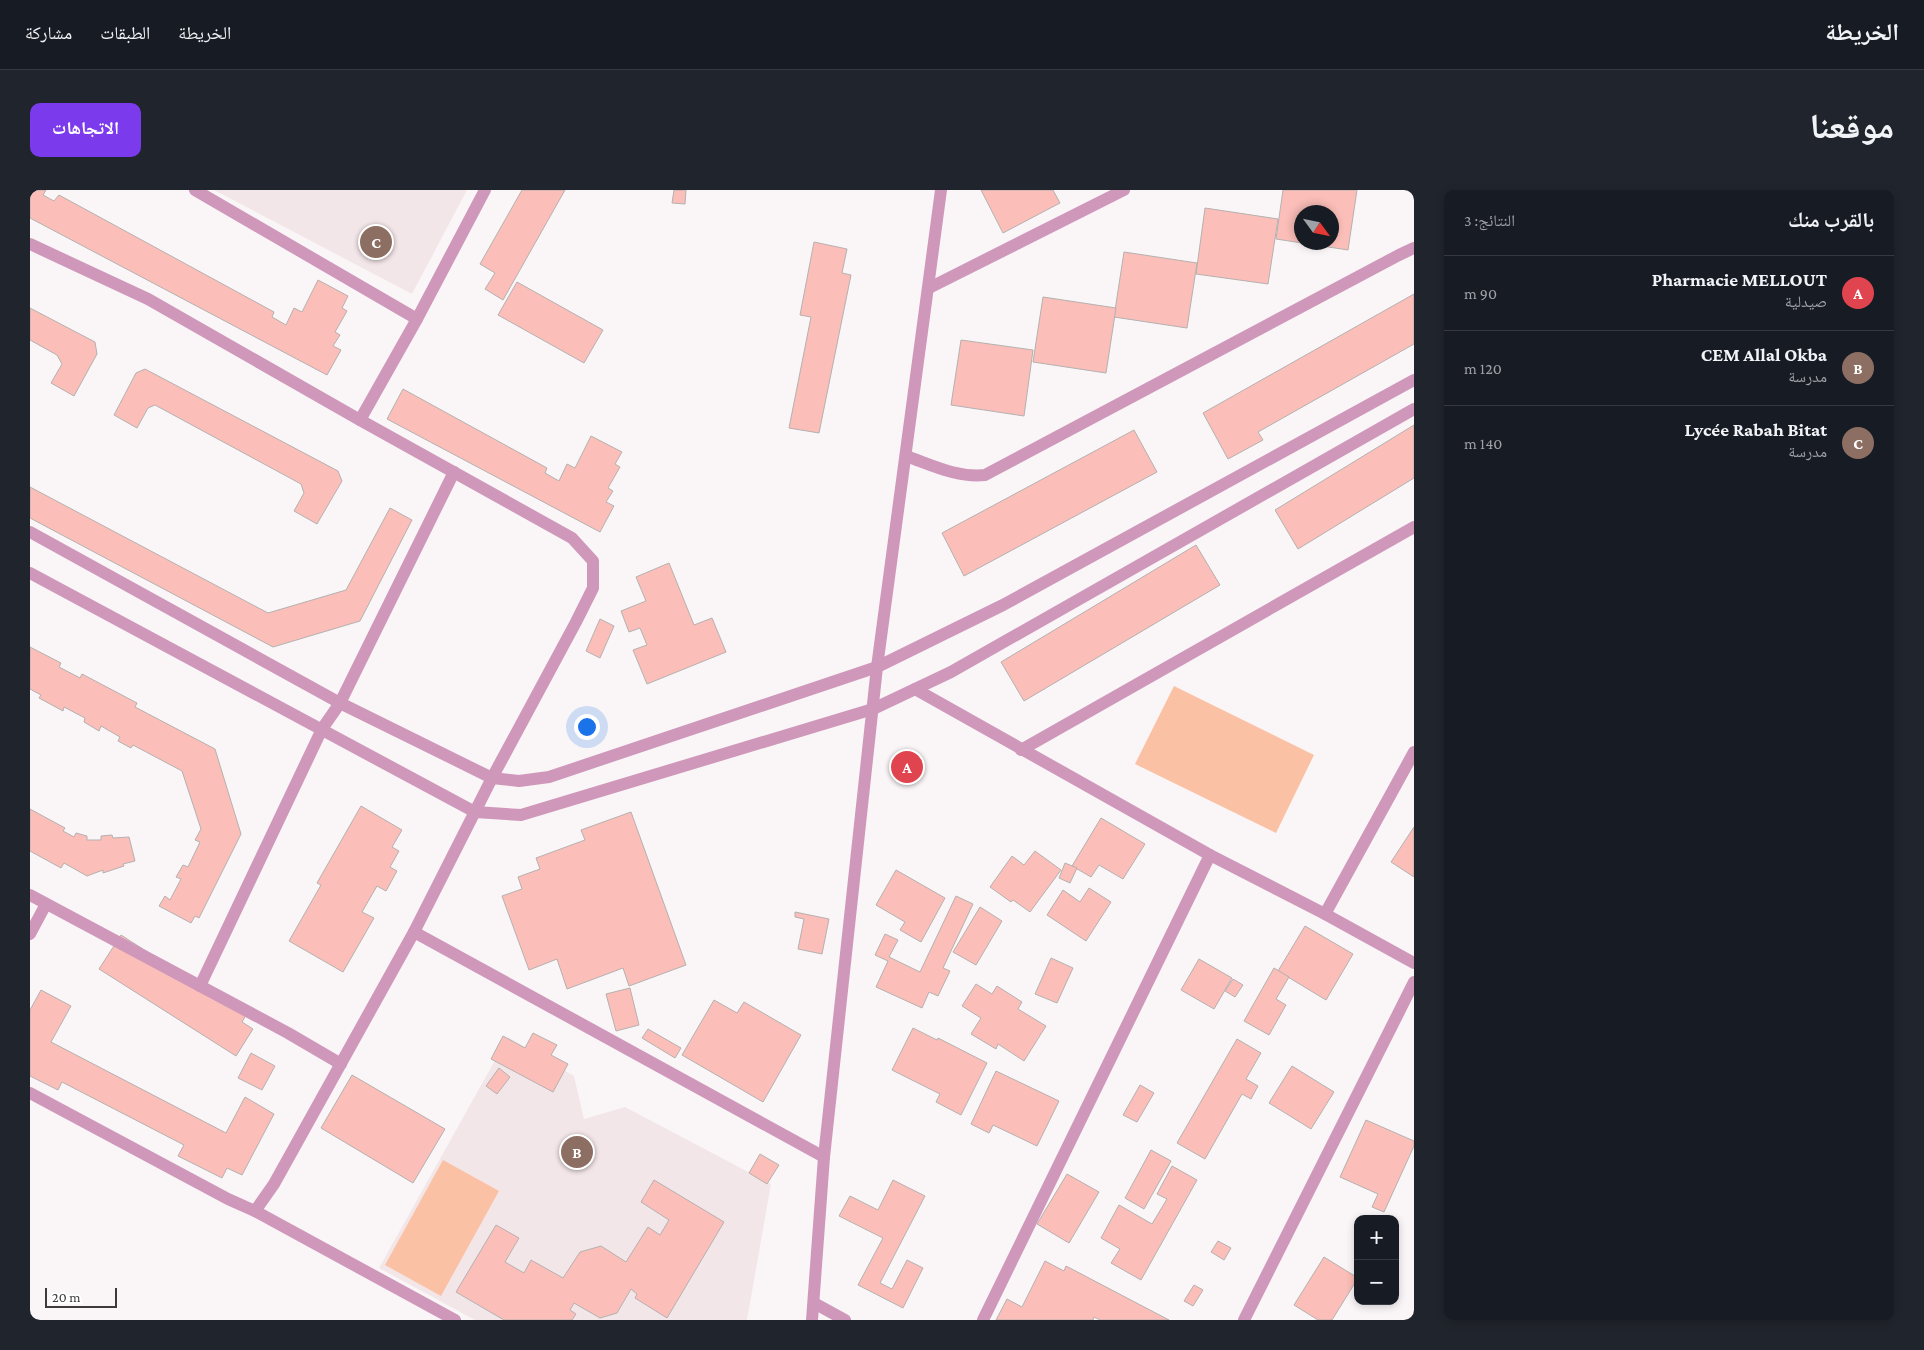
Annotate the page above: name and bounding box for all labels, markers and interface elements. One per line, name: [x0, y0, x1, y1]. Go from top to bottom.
text: الخريطة: [1825, 18, 1899, 45]
text: مشاركة: [25, 23, 72, 43]
text: الطبقات: [100, 23, 150, 43]
text: الخريطة: [178, 23, 231, 43]
button: الاتجاهات: [30, 103, 141, 157]
text: موقعنا: [1809, 107, 1894, 146]
north arrow: [1294, 205, 1339, 250]
text: بالقرب منك: [1788, 208, 1874, 232]
text: النتائج: 3: [1464, 212, 1515, 229]
pin: C: [360, 223, 392, 261]
text: Pharmacie MELLOUT: [1652, 269, 1827, 290]
text: 90 m: [1464, 285, 1497, 302]
text: A: [1853, 285, 1863, 302]
text: صيدلية: [1785, 293, 1827, 310]
text: CEM Allal Okba: [1701, 344, 1827, 365]
text: 120 m: [1464, 360, 1502, 377]
text: B: [1853, 360, 1863, 377]
text: مدرسة: [1788, 368, 1827, 385]
text: Lycée Rabah Bitat: [1684, 419, 1827, 440]
text: 140 m: [1464, 435, 1502, 452]
text: C: [1853, 435, 1863, 452]
text: مدرسة: [1788, 443, 1827, 460]
your location: [574, 714, 600, 740]
pin: A: [891, 748, 923, 786]
pin: B: [561, 1133, 593, 1171]
map controls: [1354, 1215, 1399, 1305]
button: +: [1354, 1215, 1399, 1260]
button: −: [1354, 1260, 1399, 1305]
scale bar: [45, 1285, 118, 1308]
text: 20 m: [52, 1289, 80, 1305]

